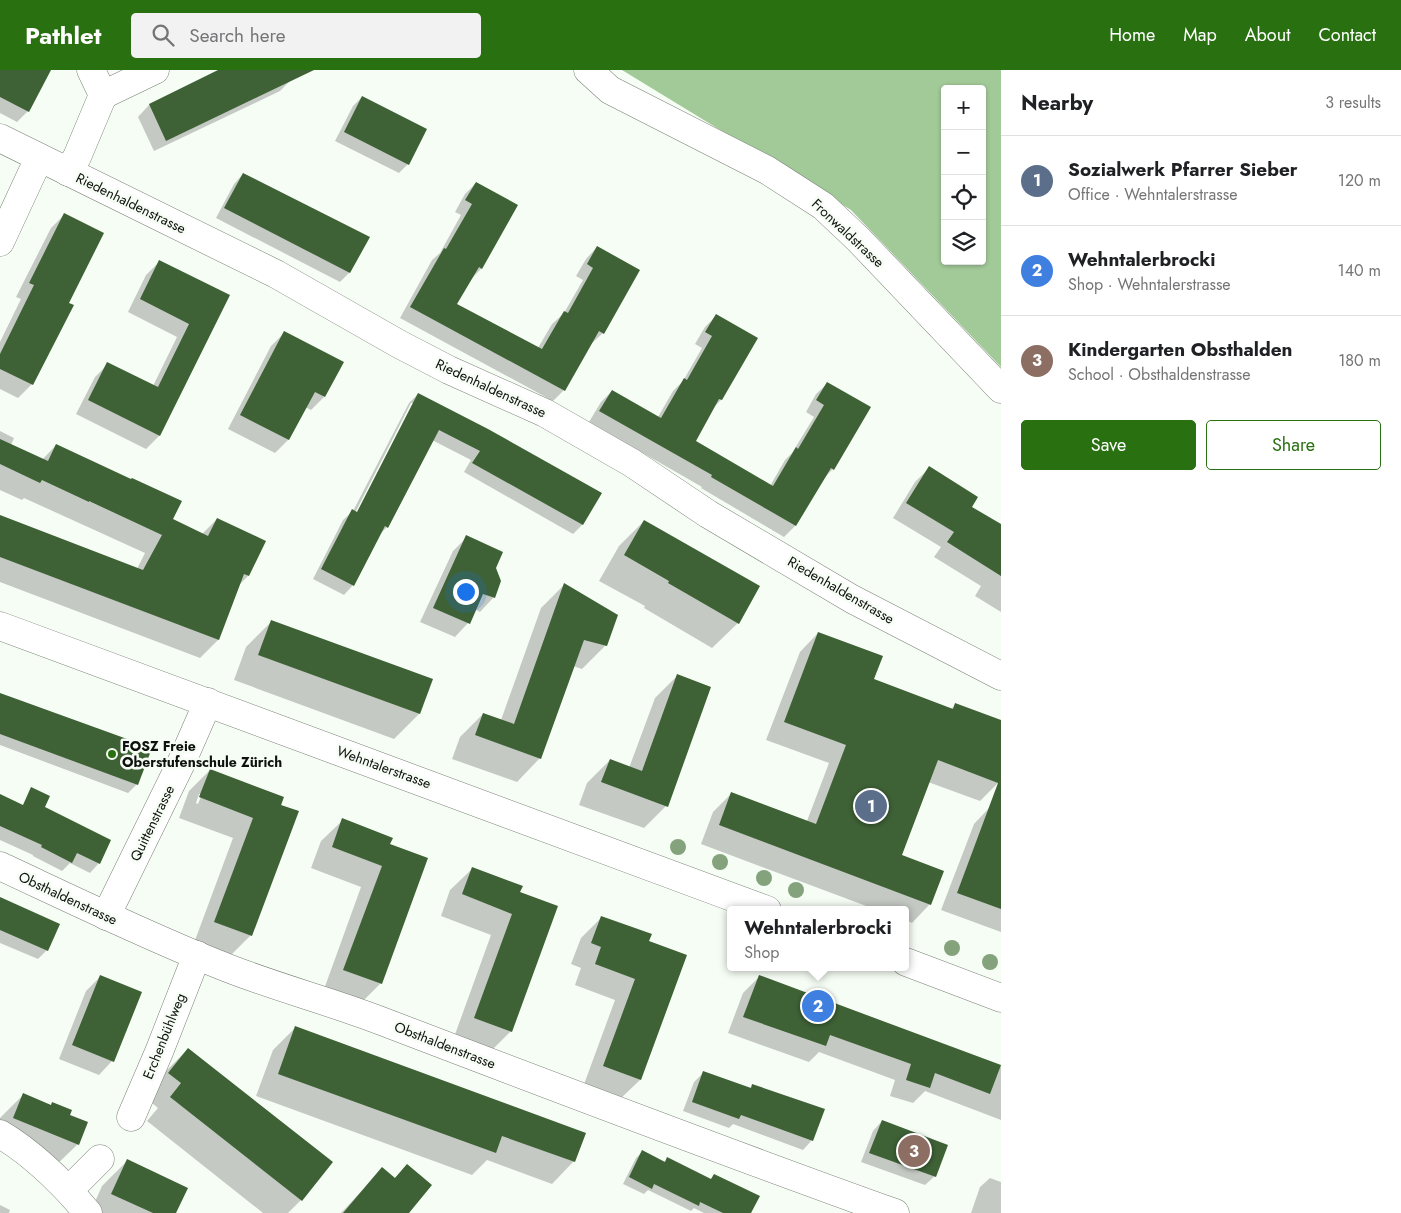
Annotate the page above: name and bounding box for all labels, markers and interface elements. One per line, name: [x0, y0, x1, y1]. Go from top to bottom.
search box: [131, 13, 481, 58]
text: Pathlet: [25, 18, 101, 53]
icon: search: [149, 21, 177, 49]
text: Search here: [189, 22, 285, 49]
text: Home: [1109, 22, 1155, 48]
text: Map: [1183, 22, 1217, 48]
text: About: [1245, 22, 1290, 48]
text: Contact: [1318, 22, 1376, 48]
map controls: [941, 85, 986, 265]
button: +: [941, 85, 986, 130]
text: Nearby: [1021, 88, 1093, 118]
text: 3 results: [1325, 91, 1381, 114]
button: −: [941, 130, 986, 175]
text: Sozialwerk Pfarrer Sieber: [1068, 156, 1298, 183]
street label: Riedenhaldenstrasse: [73, 168, 189, 238]
text: 1: [1033, 169, 1041, 192]
text: 120 m: [1338, 169, 1381, 192]
button: locate: [941, 175, 986, 220]
text: Office · Wehntalerstrasse: [1068, 183, 1237, 206]
street label: Fronwaldstrasse: [807, 194, 889, 272]
button: layers: [941, 220, 986, 265]
text: Wehntalerbrocki: [1068, 246, 1216, 273]
text: 2: [1032, 259, 1042, 282]
text: 140 m: [1338, 259, 1381, 282]
text: Shop · Wehntalerstrasse: [1068, 273, 1231, 296]
text: Kindergarten Obsthalden: [1068, 336, 1293, 363]
text: 3: [1032, 349, 1042, 372]
text: 180 m: [1338, 349, 1381, 372]
street label: Riedenhaldenstrasse: [432, 354, 550, 422]
text: School · Obsthaldenstrasse: [1068, 363, 1251, 386]
button: Save: [1021, 420, 1196, 470]
button: Share: [1206, 420, 1381, 470]
street label: Riedenhaldenstrasse: [784, 551, 898, 629]
your location: [453, 579, 479, 605]
place label: FOSZ Freie Oberstufenschule Zürich: [122, 736, 282, 772]
street label: Wehntalerstrasse: [334, 741, 434, 793]
marker: FOSZ Freie Oberstufenschule Zürich: [106, 748, 118, 760]
street label: Quittenstrasse: [125, 782, 179, 864]
pin: 1: [855, 787, 887, 825]
street label: Obsthaldenstrasse: [15, 866, 121, 930]
popup: [727, 906, 909, 971]
text: Wehntalerbrocki: [744, 914, 892, 941]
text: Shop: [744, 941, 779, 964]
pin: 2: [802, 987, 834, 1025]
street label: Erchenbühlweg: [138, 990, 190, 1082]
street label: Obsthaldenstrasse: [392, 1017, 498, 1073]
pin: 3: [898, 1132, 930, 1170]

